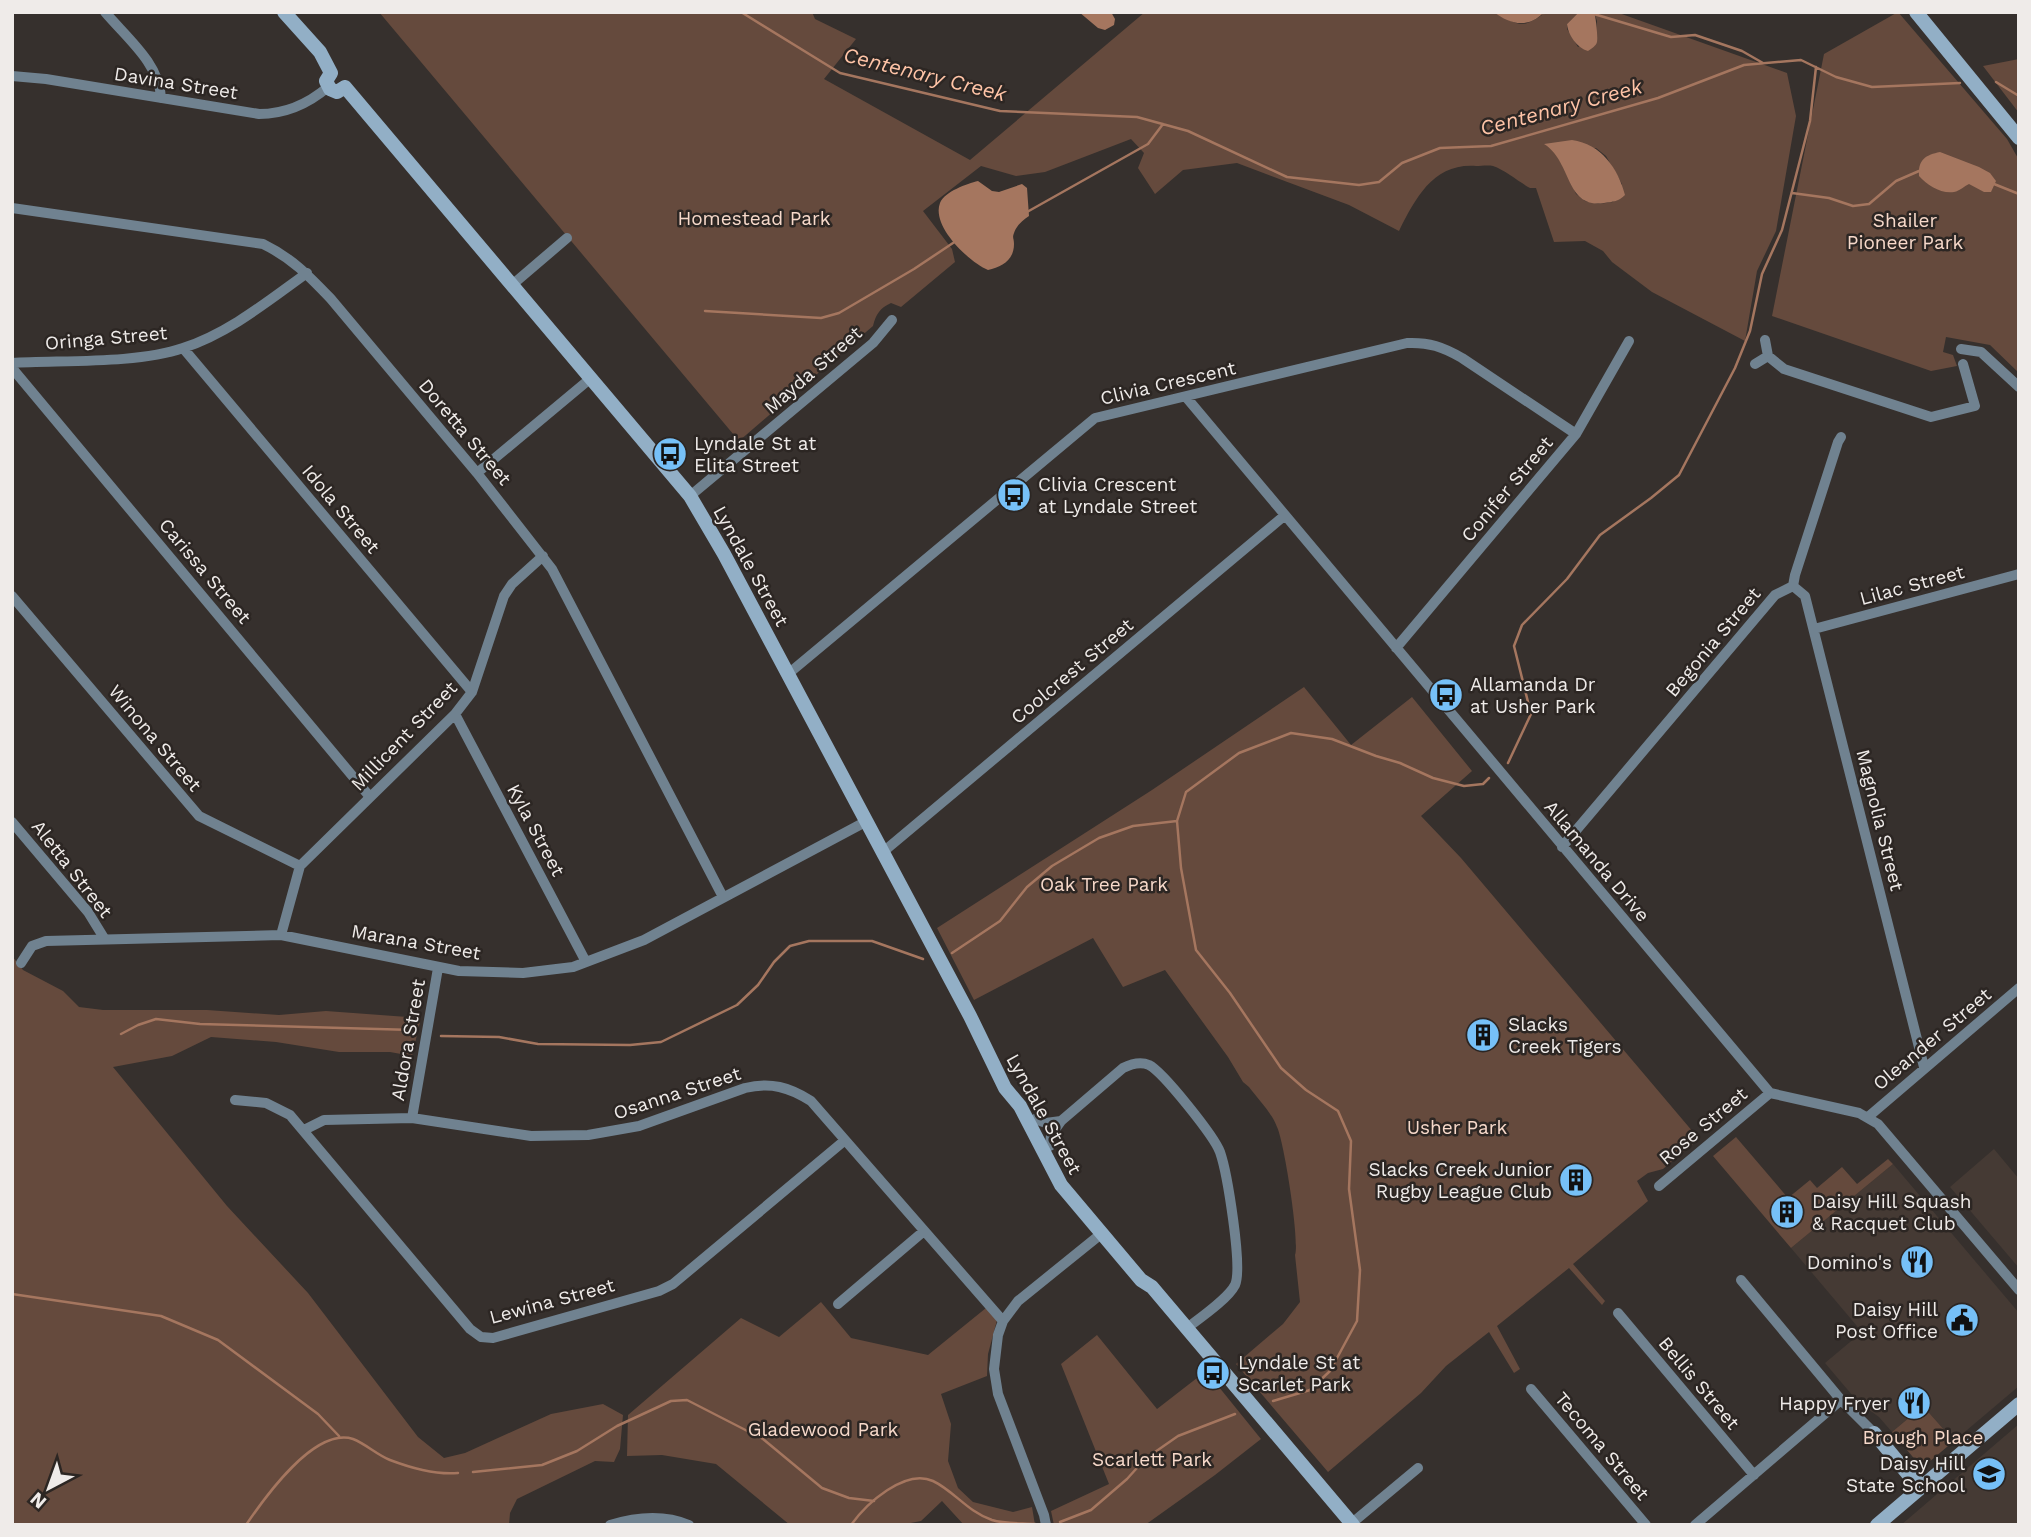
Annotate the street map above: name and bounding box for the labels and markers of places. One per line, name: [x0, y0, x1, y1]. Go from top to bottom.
place label: Lyndale St at Elita Street: [694, 432, 816, 477]
bus stop icon: Lyndale St at Elita Street: [651, 435, 689, 473]
place label: Clivia Crescent at Lyndale Street: [1038, 473, 1197, 518]
bus stop icon: Clivia Crescent at Lyndale Street: [995, 476, 1033, 514]
place label: Allamanda Dr at Usher Park: [1470, 673, 1596, 718]
bus stop icon: Allamanda Dr at Usher Park: [1427, 676, 1465, 714]
place label: Slacks Creek Tigers: [1508, 1013, 1621, 1058]
building icon: Slacks Creek Tigers: [1464, 1016, 1502, 1054]
place label: Slacks Creek Junior Rugby League Club: [1368, 1158, 1552, 1203]
building icon: Slacks Creek Junior Rugby League Club: [1557, 1161, 1595, 1199]
place label: Daisy Hill Squash & Racquet Club: [1812, 1190, 1972, 1235]
building icon: Daisy Hill Squash & Racquet Club: [1768, 1193, 1806, 1231]
restaurant icon: Domino's: [1898, 1243, 1936, 1281]
place label: Domino's: [1807, 1251, 1892, 1274]
place label: Daisy Hill Post Office: [1835, 1298, 1938, 1343]
public building icon: Daisy Hill Post Office: [1943, 1301, 1981, 1339]
place label: Lyndale St at Scarlet Park: [1238, 1351, 1360, 1396]
bus stop icon: Lyndale St at Scarlet Park: [1194, 1354, 1232, 1392]
restaurant icon: Happy Fryer: [1895, 1384, 1933, 1422]
place label: Happy Fryer: [1779, 1392, 1890, 1415]
place label: Daisy Hill State School: [1846, 1452, 1965, 1497]
school or university icon: Daisy Hill State School: [1970, 1455, 2008, 1493]

